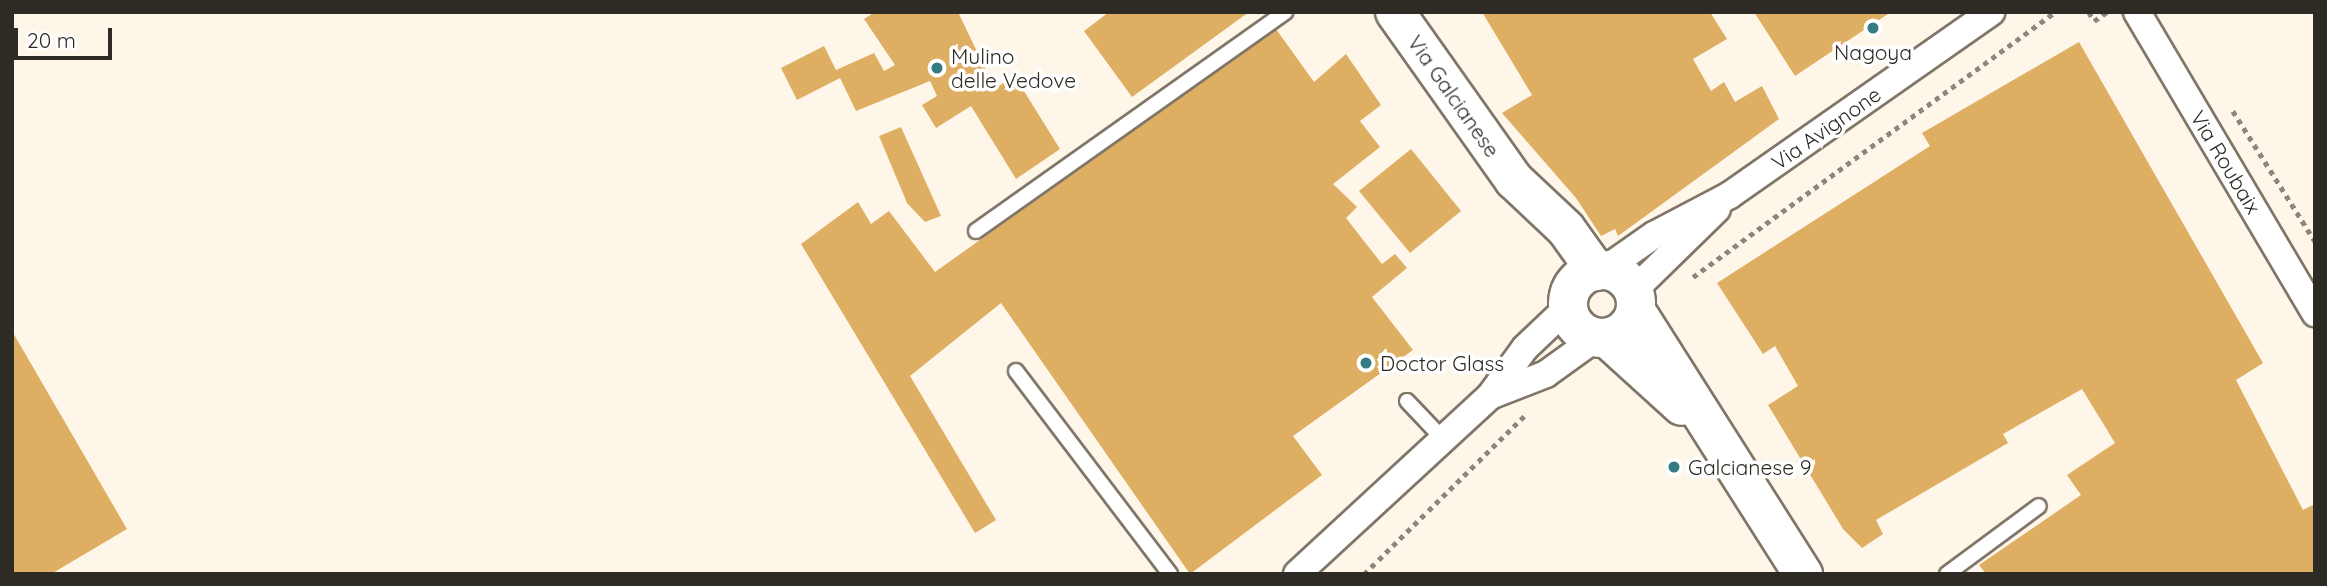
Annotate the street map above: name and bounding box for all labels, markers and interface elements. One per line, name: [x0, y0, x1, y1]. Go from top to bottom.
scale bar: [18, 14, 116, 58]
marker: Nagoya: [1865, 20, 1881, 36]
text: 20 m: [27, 27, 76, 53]
street label: Via Galcianese: [1403, 30, 1505, 162]
place label: Nagoya: [1834, 39, 1912, 65]
place label: Mulino delle Vedove: [951, 43, 1076, 93]
marker: Mulino delle Vedove: [929, 60, 945, 76]
street label: Via Avignone: [1767, 81, 1885, 175]
street label: Via Roubaix: [2185, 106, 2267, 218]
place label: Doctor Glass: [1380, 350, 1504, 376]
marker: Doctor Glass: [1358, 355, 1374, 371]
place label: Galcianese 9: [1688, 454, 1812, 480]
marker: Galcianese 9: [1666, 459, 1682, 475]

